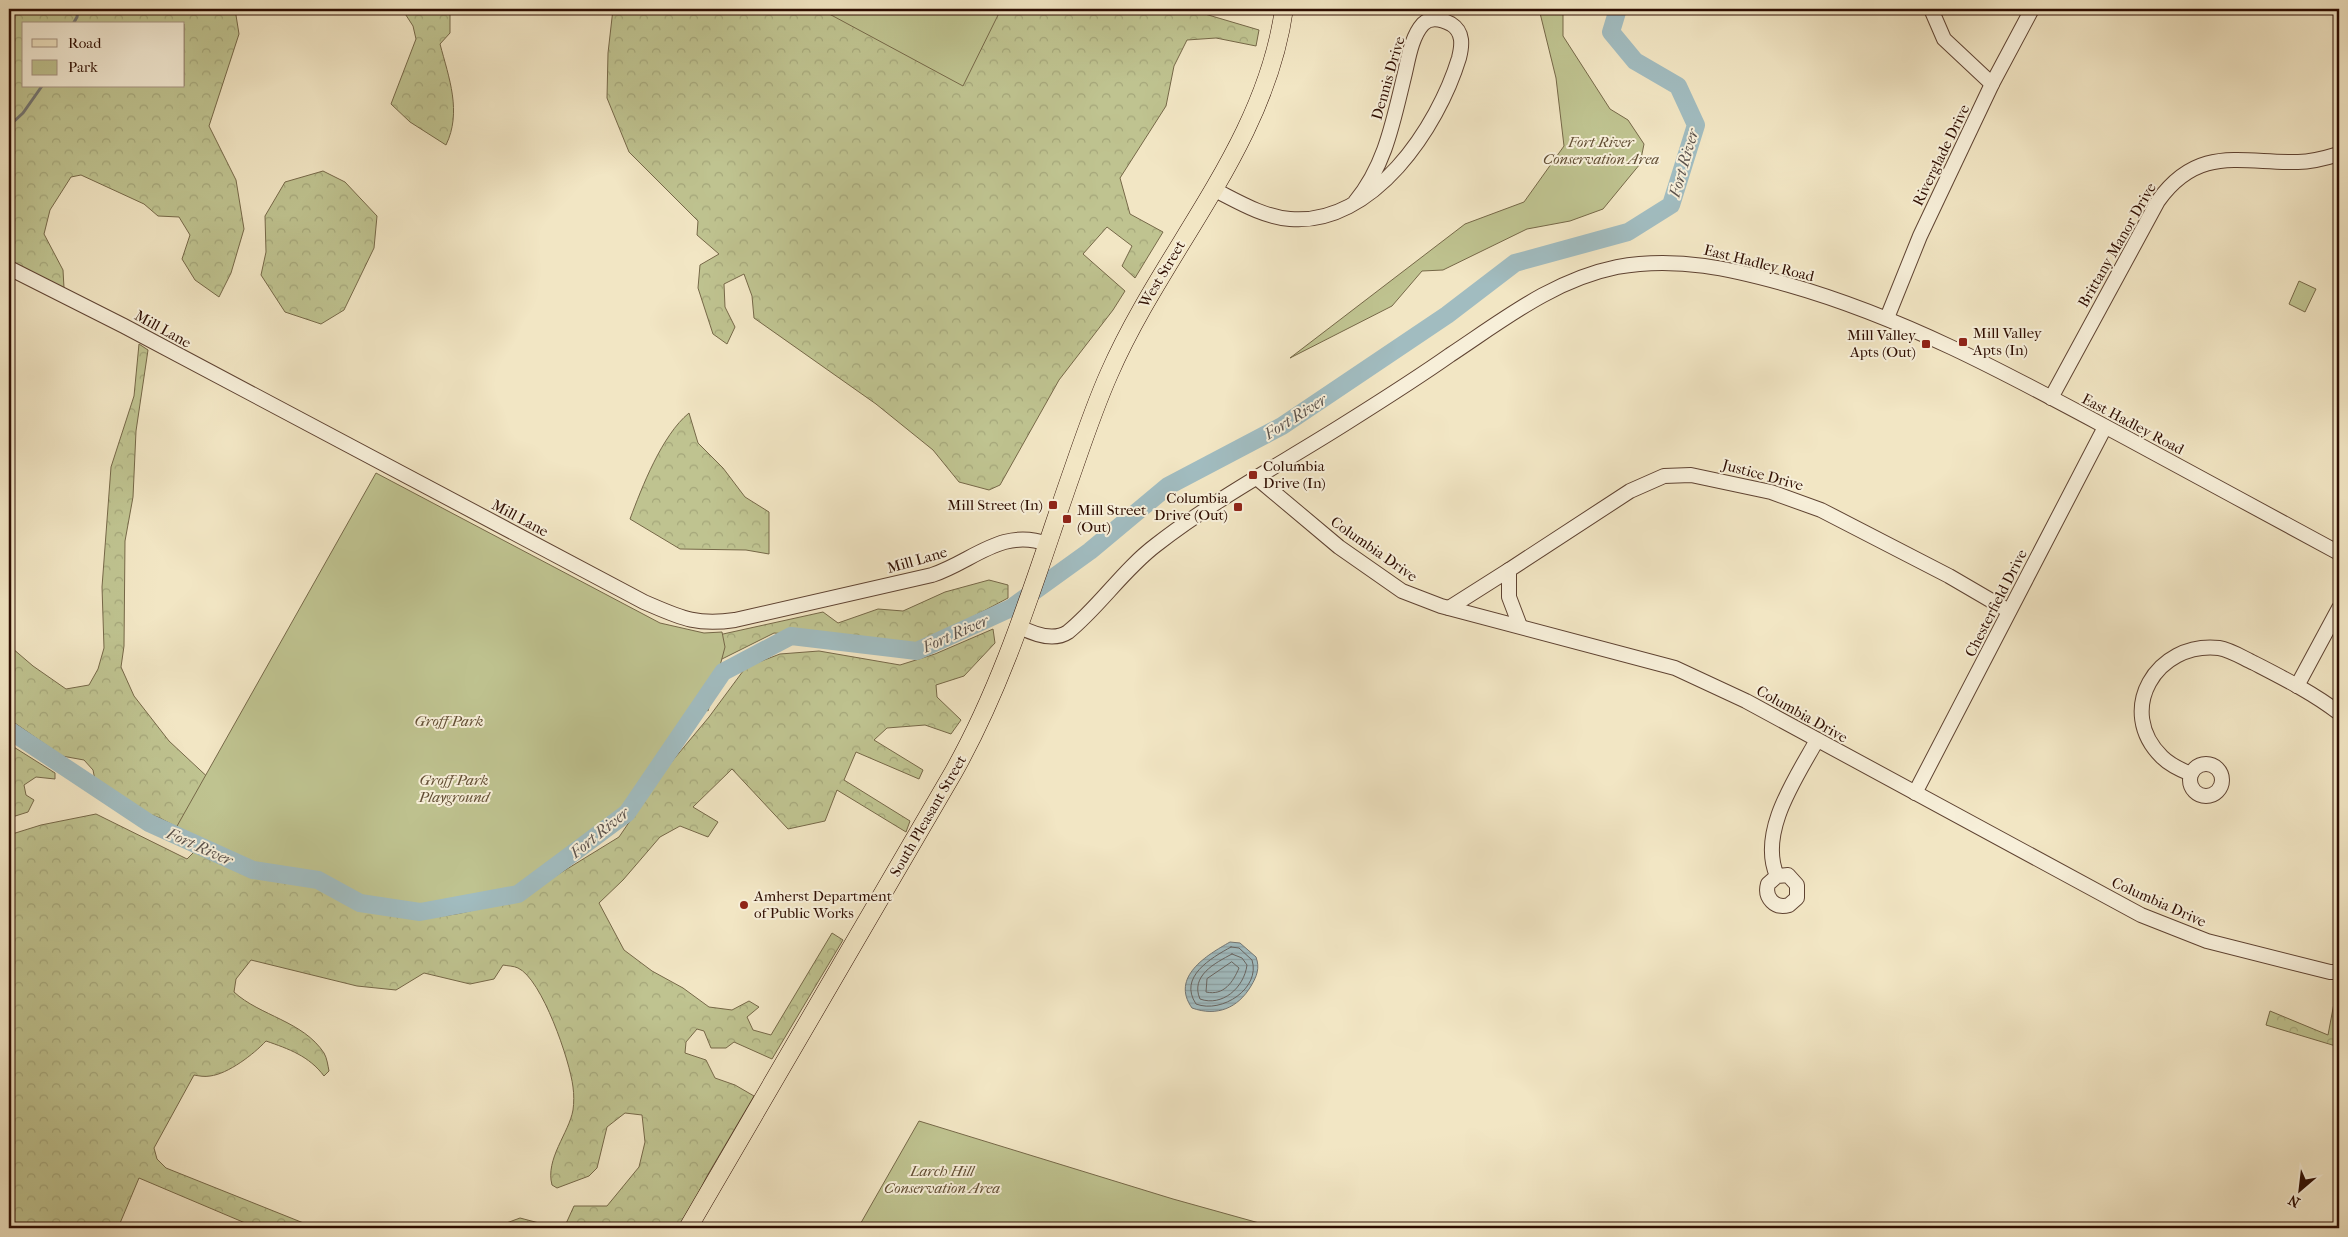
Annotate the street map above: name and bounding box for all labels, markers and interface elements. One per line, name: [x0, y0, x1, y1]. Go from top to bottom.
legend: [22, 22, 185, 88]
text: Road: [68, 34, 102, 52]
street label: Dennis Drive: [1367, 34, 1409, 122]
text: Park: [68, 58, 98, 76]
street label: Riverglade Drive: [1909, 101, 1974, 209]
water label: Fort River: [1664, 125, 1703, 200]
park label: Fort River Conservation Area: [1543, 133, 1659, 168]
street label: Brittany Manor Drive: [2074, 179, 2160, 310]
street label: West Street: [1134, 237, 1189, 312]
street label: East Hadley Road: [1702, 241, 1817, 286]
street label: Mill Lane: [132, 306, 195, 352]
place label: Mill Valley Apts (In): [1972, 324, 2043, 359]
place label: Mill Valley Apts (Out): [1847, 326, 1917, 361]
marker: Mill Valley Apts (In): [1957, 336, 1969, 348]
marker: Mill Valley Apts (Out): [1920, 338, 1932, 350]
water label: Fort River: [1260, 389, 1332, 444]
street label: East Hadley Road: [2079, 390, 2188, 459]
street label: Justice Drive: [1720, 455, 1806, 495]
place label: Columbia Drive (In): [1263, 457, 1326, 492]
marker: Columbia Drive (In): [1247, 469, 1259, 481]
place label: Columbia Drive (Out): [1154, 489, 1229, 524]
street label: Mill Lane: [489, 496, 552, 541]
place label: Mill Street (In): [948, 496, 1043, 514]
marker: Mill Street (In): [1047, 499, 1059, 511]
place label: Mill Street (Out): [1077, 501, 1147, 536]
marker: Columbia Drive (Out): [1232, 501, 1244, 513]
marker: Mill Street (Out): [1061, 513, 1073, 525]
street label: Columbia Drive: [1327, 513, 1421, 586]
street label: Mill Lane: [885, 543, 950, 577]
street label: Chesterfield Drive: [1961, 546, 2031, 660]
water label: Fort River: [918, 610, 993, 657]
street label: Columbia Drive: [1753, 682, 1851, 747]
park label: Groff Park: [415, 712, 484, 730]
street label: South Pleasant Street: [886, 751, 970, 880]
park label: Groff Park Playground: [418, 771, 492, 806]
water label: Fort River: [565, 802, 634, 862]
water label: Fort River: [163, 823, 237, 870]
street label: Columbia Drive: [2109, 873, 2210, 931]
place label: Amherst Department of Public Works: [753, 887, 893, 922]
marker: Amherst Department of Public Works: [738, 899, 750, 911]
park label: Larch Hill Conservation Area: [884, 1162, 1000, 1197]
north arrow: [2276, 1164, 2326, 1214]
text: N: [2285, 1191, 2303, 1211]

